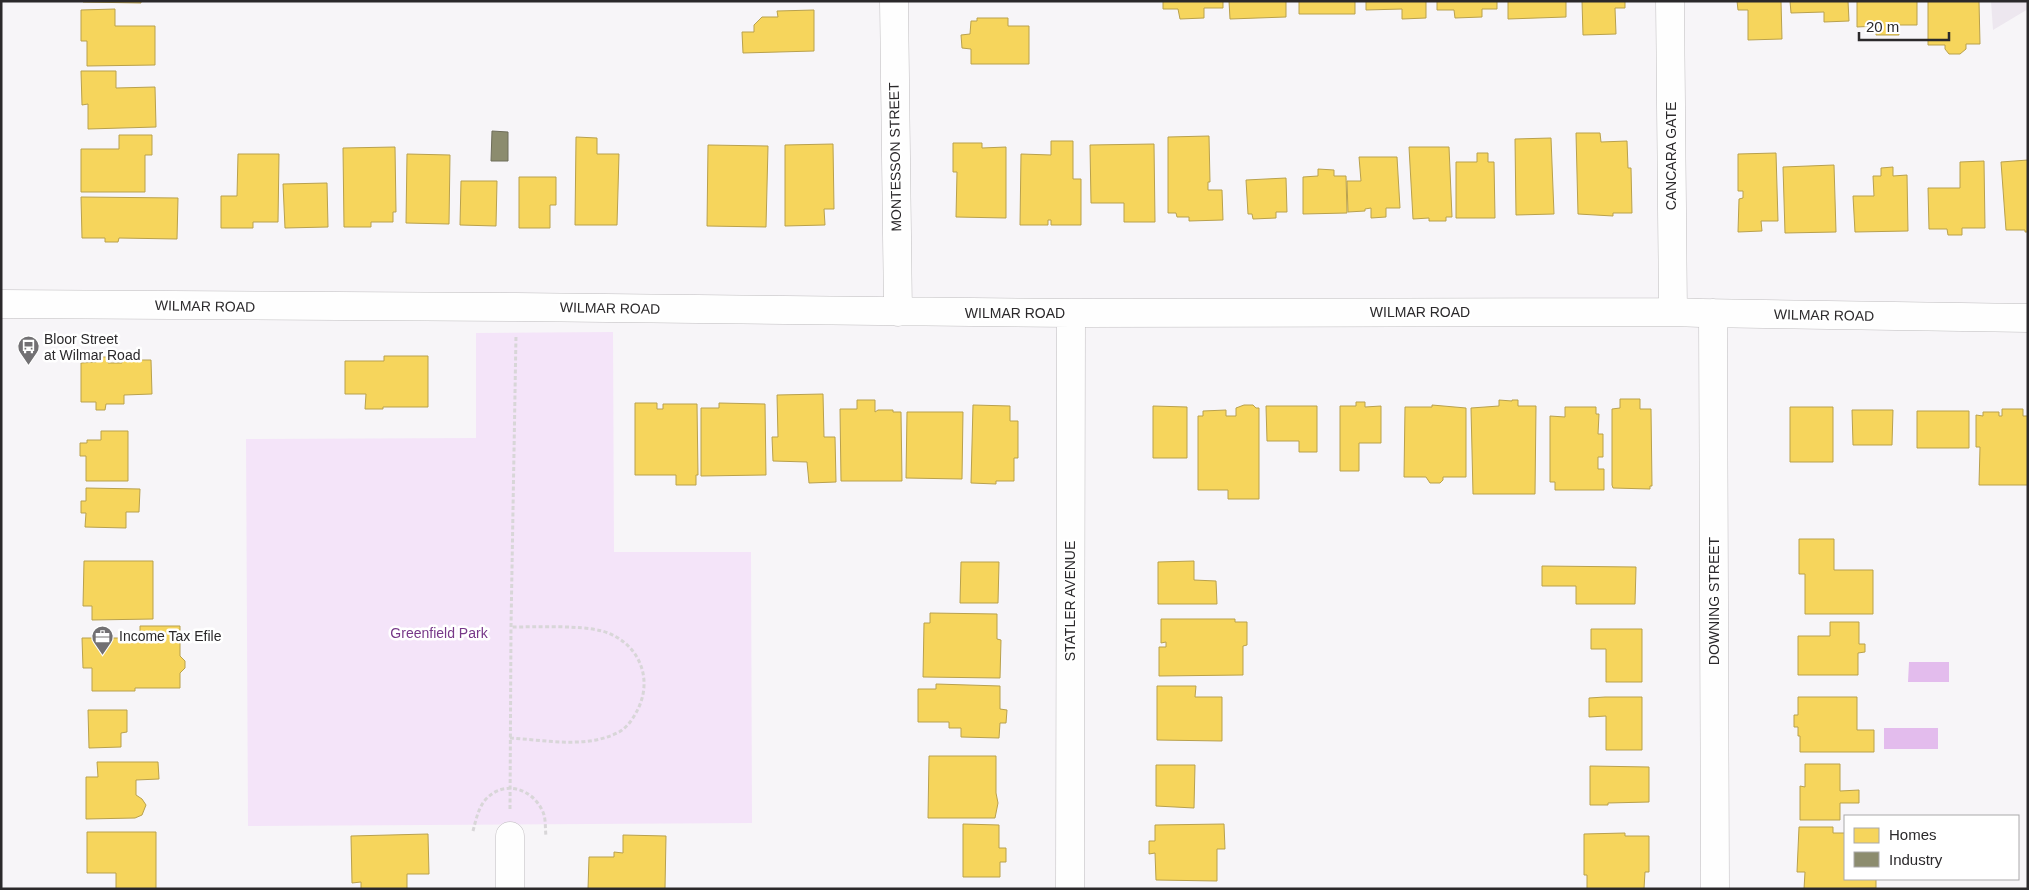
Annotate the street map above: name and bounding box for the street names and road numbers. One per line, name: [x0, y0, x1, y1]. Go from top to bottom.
street label: MONTESSON STREET: [886, 82, 904, 232]
street label: CANCARA GATE: [1663, 102, 1679, 210]
street label: WILMAR ROAD: [155, 297, 255, 315]
street label: WILMAR ROAD: [560, 299, 660, 317]
street label: WILMAR ROAD: [1370, 304, 1470, 320]
street label: WILMAR ROAD: [965, 305, 1065, 321]
street label: WILMAR ROAD: [1774, 306, 1874, 324]
street label: DOWNING STREET: [1706, 536, 1722, 665]
street label: STATLER AVENUE: [1062, 541, 1078, 661]

